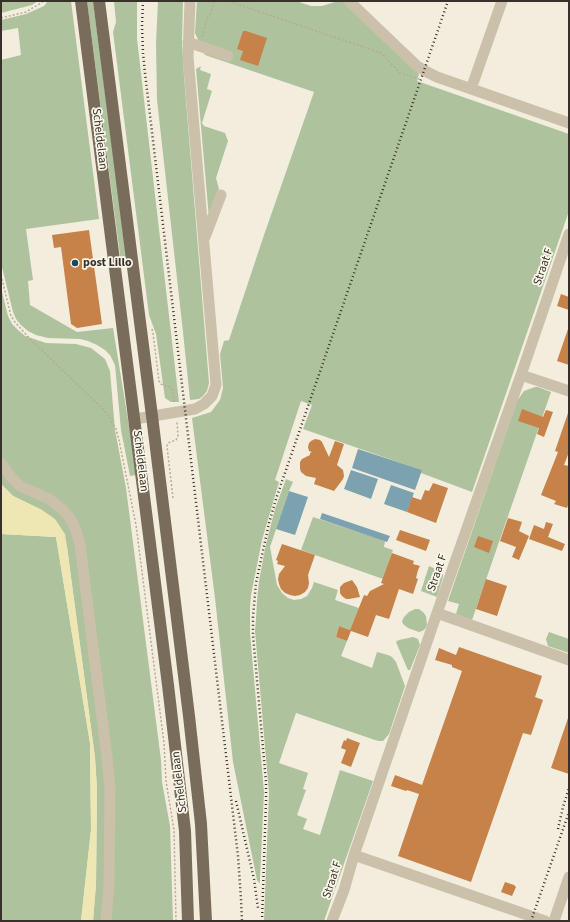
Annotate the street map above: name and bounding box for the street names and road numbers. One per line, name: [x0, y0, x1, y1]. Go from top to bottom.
street label: Scheldelaan: [88, 107, 110, 171]
street label: Straat F: [531, 247, 557, 287]
street label: Scheldelaan: [129, 429, 151, 493]
street label: Straat F: [425, 553, 451, 593]
street label: Scheldelaan: [169, 750, 191, 814]
street label: Straat F: [320, 860, 346, 900]

